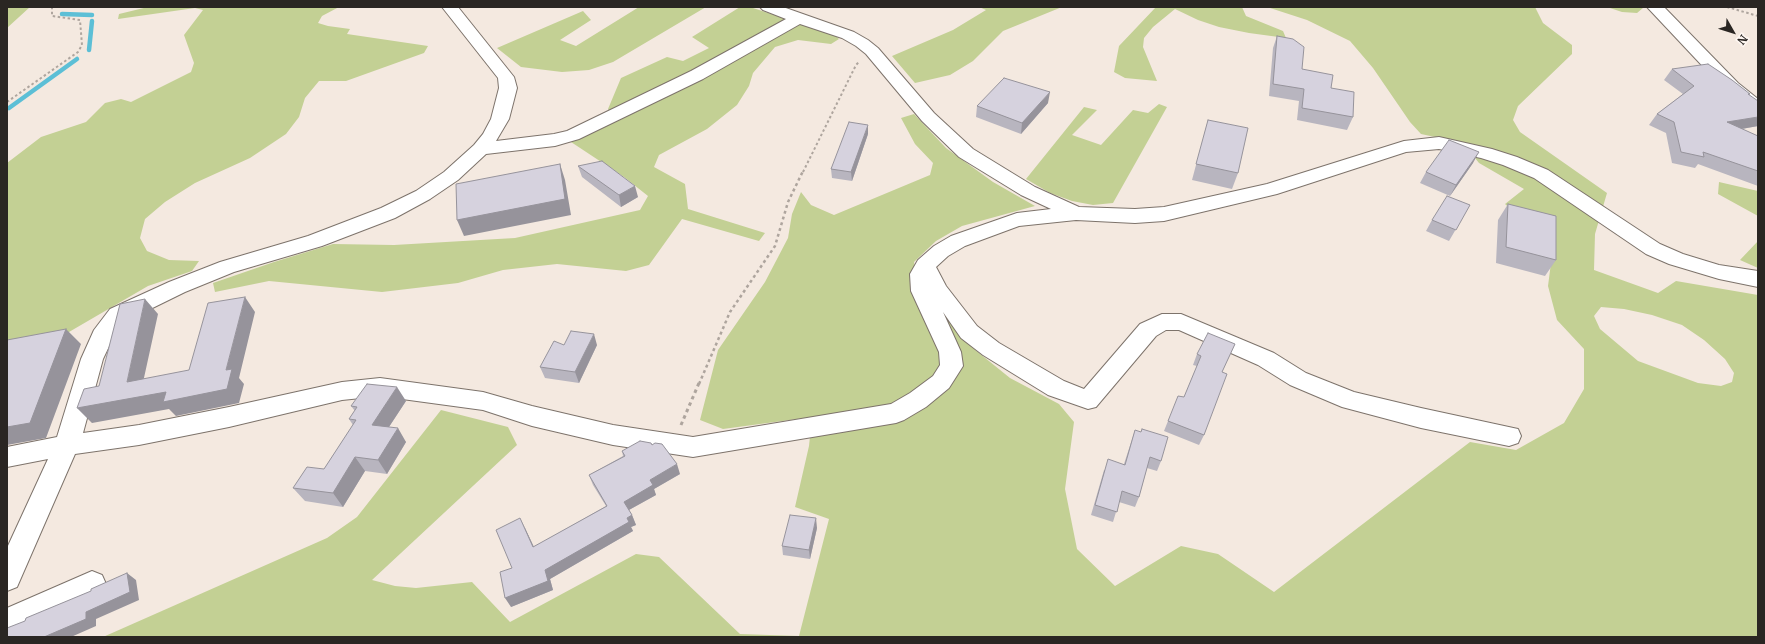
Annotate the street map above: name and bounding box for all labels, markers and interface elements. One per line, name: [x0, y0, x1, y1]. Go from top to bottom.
north arrow: [1713, 12, 1753, 52]
text: N: [1734, 32, 1751, 47]

